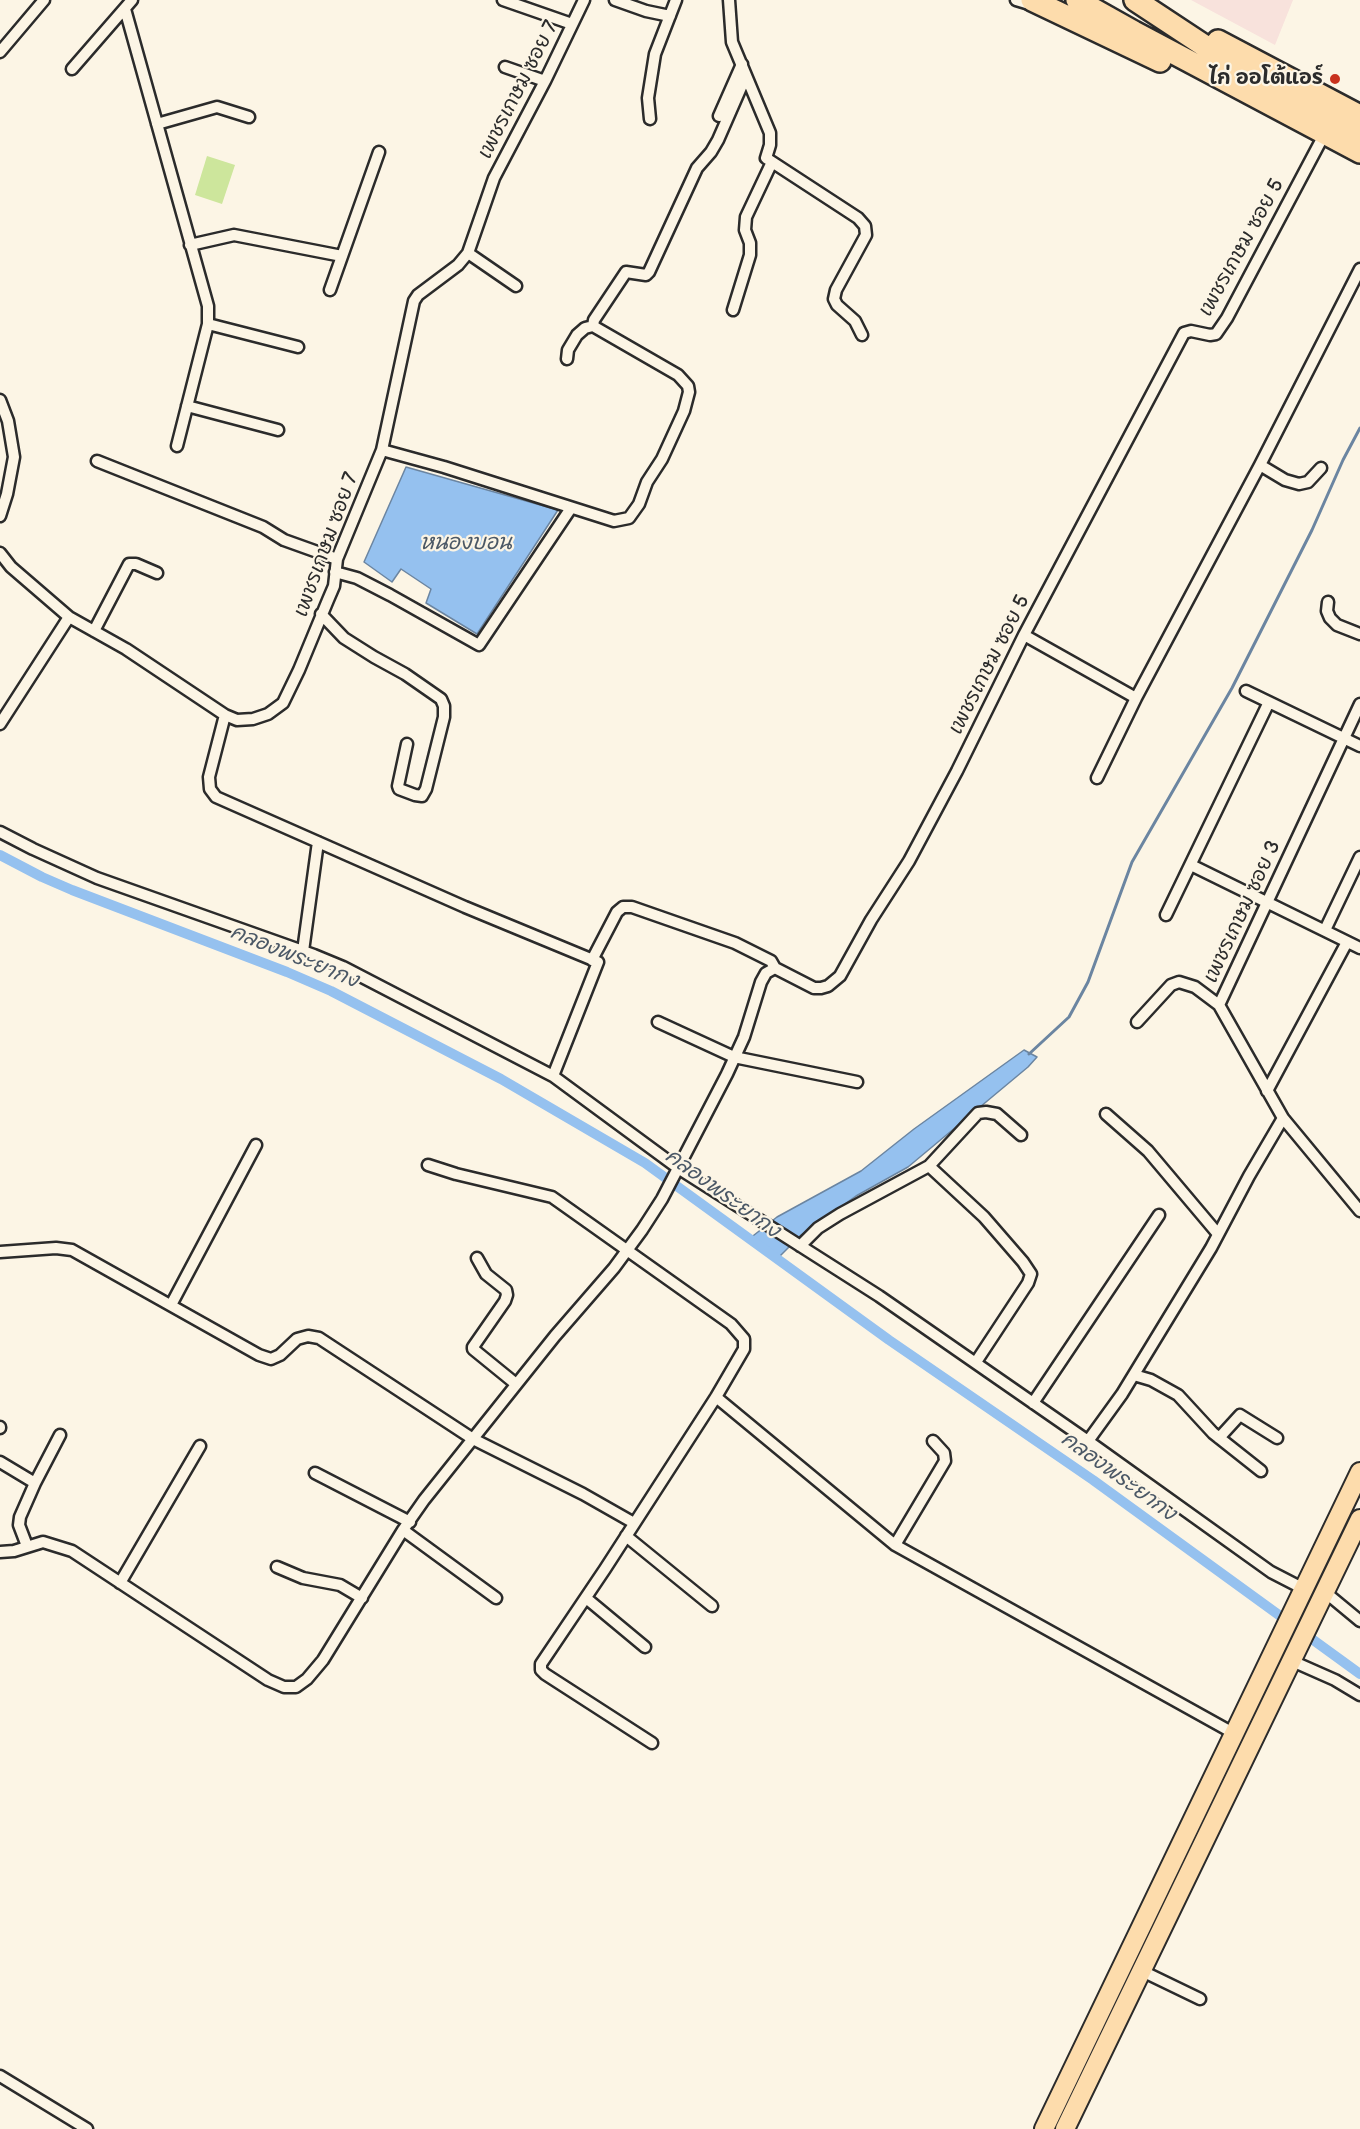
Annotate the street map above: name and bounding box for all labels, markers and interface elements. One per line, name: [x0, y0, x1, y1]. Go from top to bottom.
street label: เพชรเกษม ซอย 7: [474, 17, 564, 163]
place label: ไก่ ออโต้แอร์: [1209, 67, 1323, 91]
marker: ไก่ ออโต้แอร์: [1328, 72, 1342, 86]
street label: เพชรเกษม ซอย 5: [1194, 175, 1290, 321]
street label: เพชรเกษม ซอย 7: [290, 470, 364, 620]
water label: หนองบอน: [420, 531, 512, 557]
street label: เพชรเกษม ซอย 5: [944, 591, 1036, 739]
street label: เพชรเกษม ซอย 3: [1200, 837, 1286, 987]
water label: คลองพระยากง: [227, 920, 361, 994]
water label: คลองพระยากง: [660, 1144, 784, 1244]
water label: คลองพระยากง: [1056, 1427, 1180, 1527]

